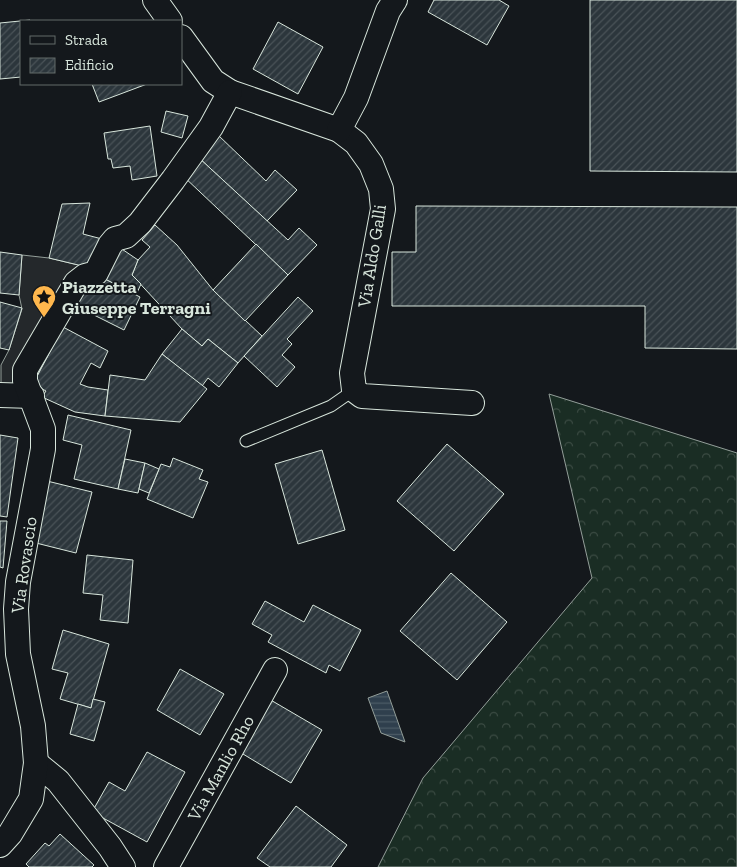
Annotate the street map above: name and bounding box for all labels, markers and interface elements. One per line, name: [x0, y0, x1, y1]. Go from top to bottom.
legend: [20, 20, 182, 85]
text: Strada: [65, 31, 108, 49]
text: Edificio: [65, 56, 114, 74]
street label: Via Aldo Galli: [353, 203, 391, 310]
place label: Piazzetta Giuseppe Terragni: [62, 276, 211, 319]
place icon: Piazzetta Giuseppe Terragni: [31, 284, 57, 318]
street label: Via Rovascio: [6, 515, 42, 616]
street label: Via Manlio Rho: [182, 711, 259, 826]

